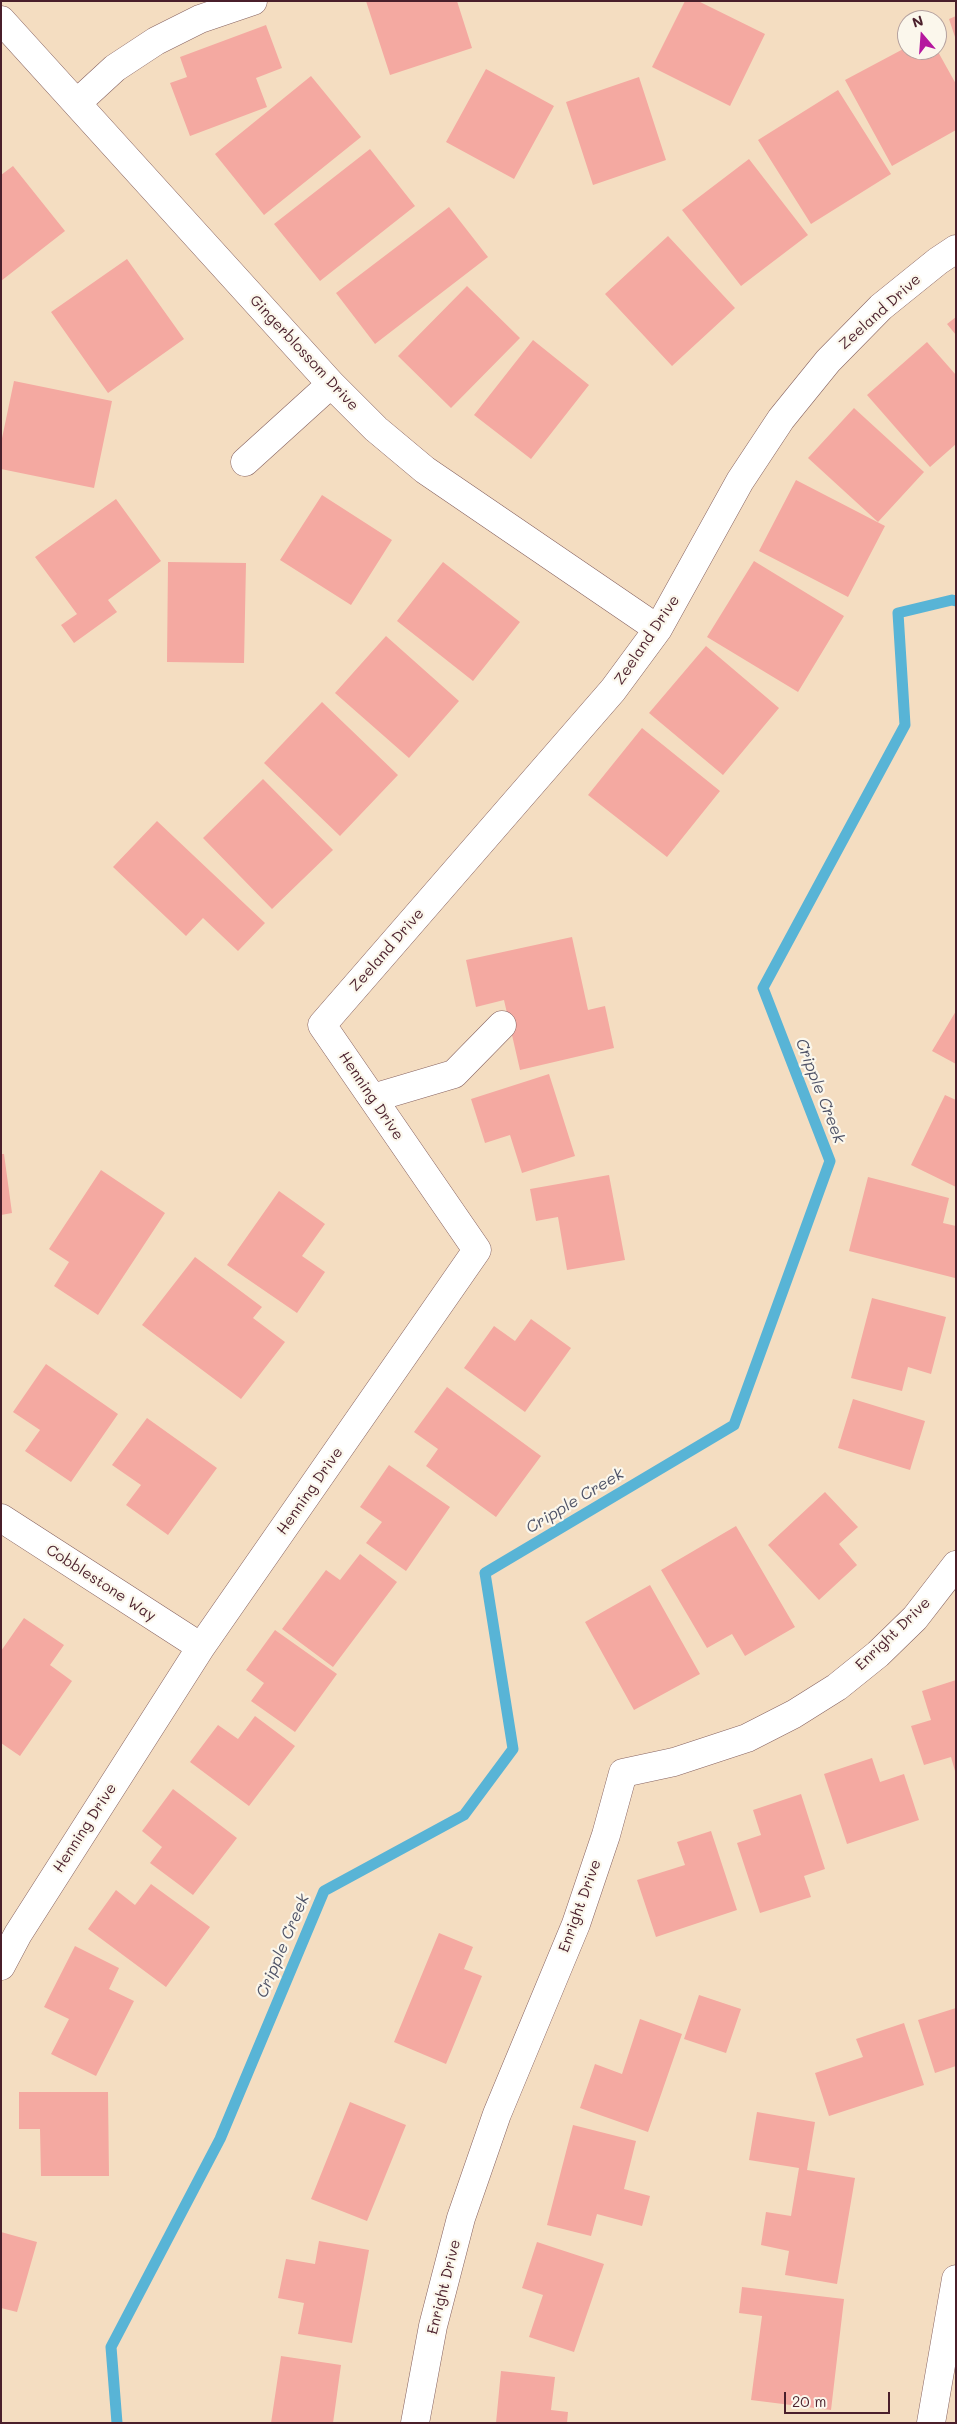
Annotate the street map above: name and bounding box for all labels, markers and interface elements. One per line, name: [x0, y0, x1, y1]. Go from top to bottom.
north arrow: [897, 10, 947, 60]
text: N: [910, 11, 926, 32]
street label: Zeeland Drive: [835, 271, 925, 353]
street label: Gingerblossom Drive: [246, 291, 362, 415]
street label: Zeeland Drive: [610, 592, 684, 688]
street label: Zeeland Drive: [346, 905, 428, 995]
water label: Cripple Creek: [791, 1036, 849, 1146]
street label: Henning Drive: [335, 1048, 407, 1144]
street label: Henning Drive: [273, 1444, 347, 1538]
water label: Cripple Creek: [523, 1464, 627, 1538]
street label: Cobblestone Way: [43, 1541, 159, 1625]
street label: Enright Drive: [852, 1594, 934, 1674]
street label: Henning Drive: [49, 1780, 121, 1876]
street label: Enright Drive: [555, 1857, 605, 1955]
water label: Cripple Creek: [252, 1891, 314, 2001]
street label: Enright Drive: [424, 2238, 464, 2336]
scale bar: [787, 2382, 893, 2414]
text: 20 m: [792, 2391, 826, 2411]

